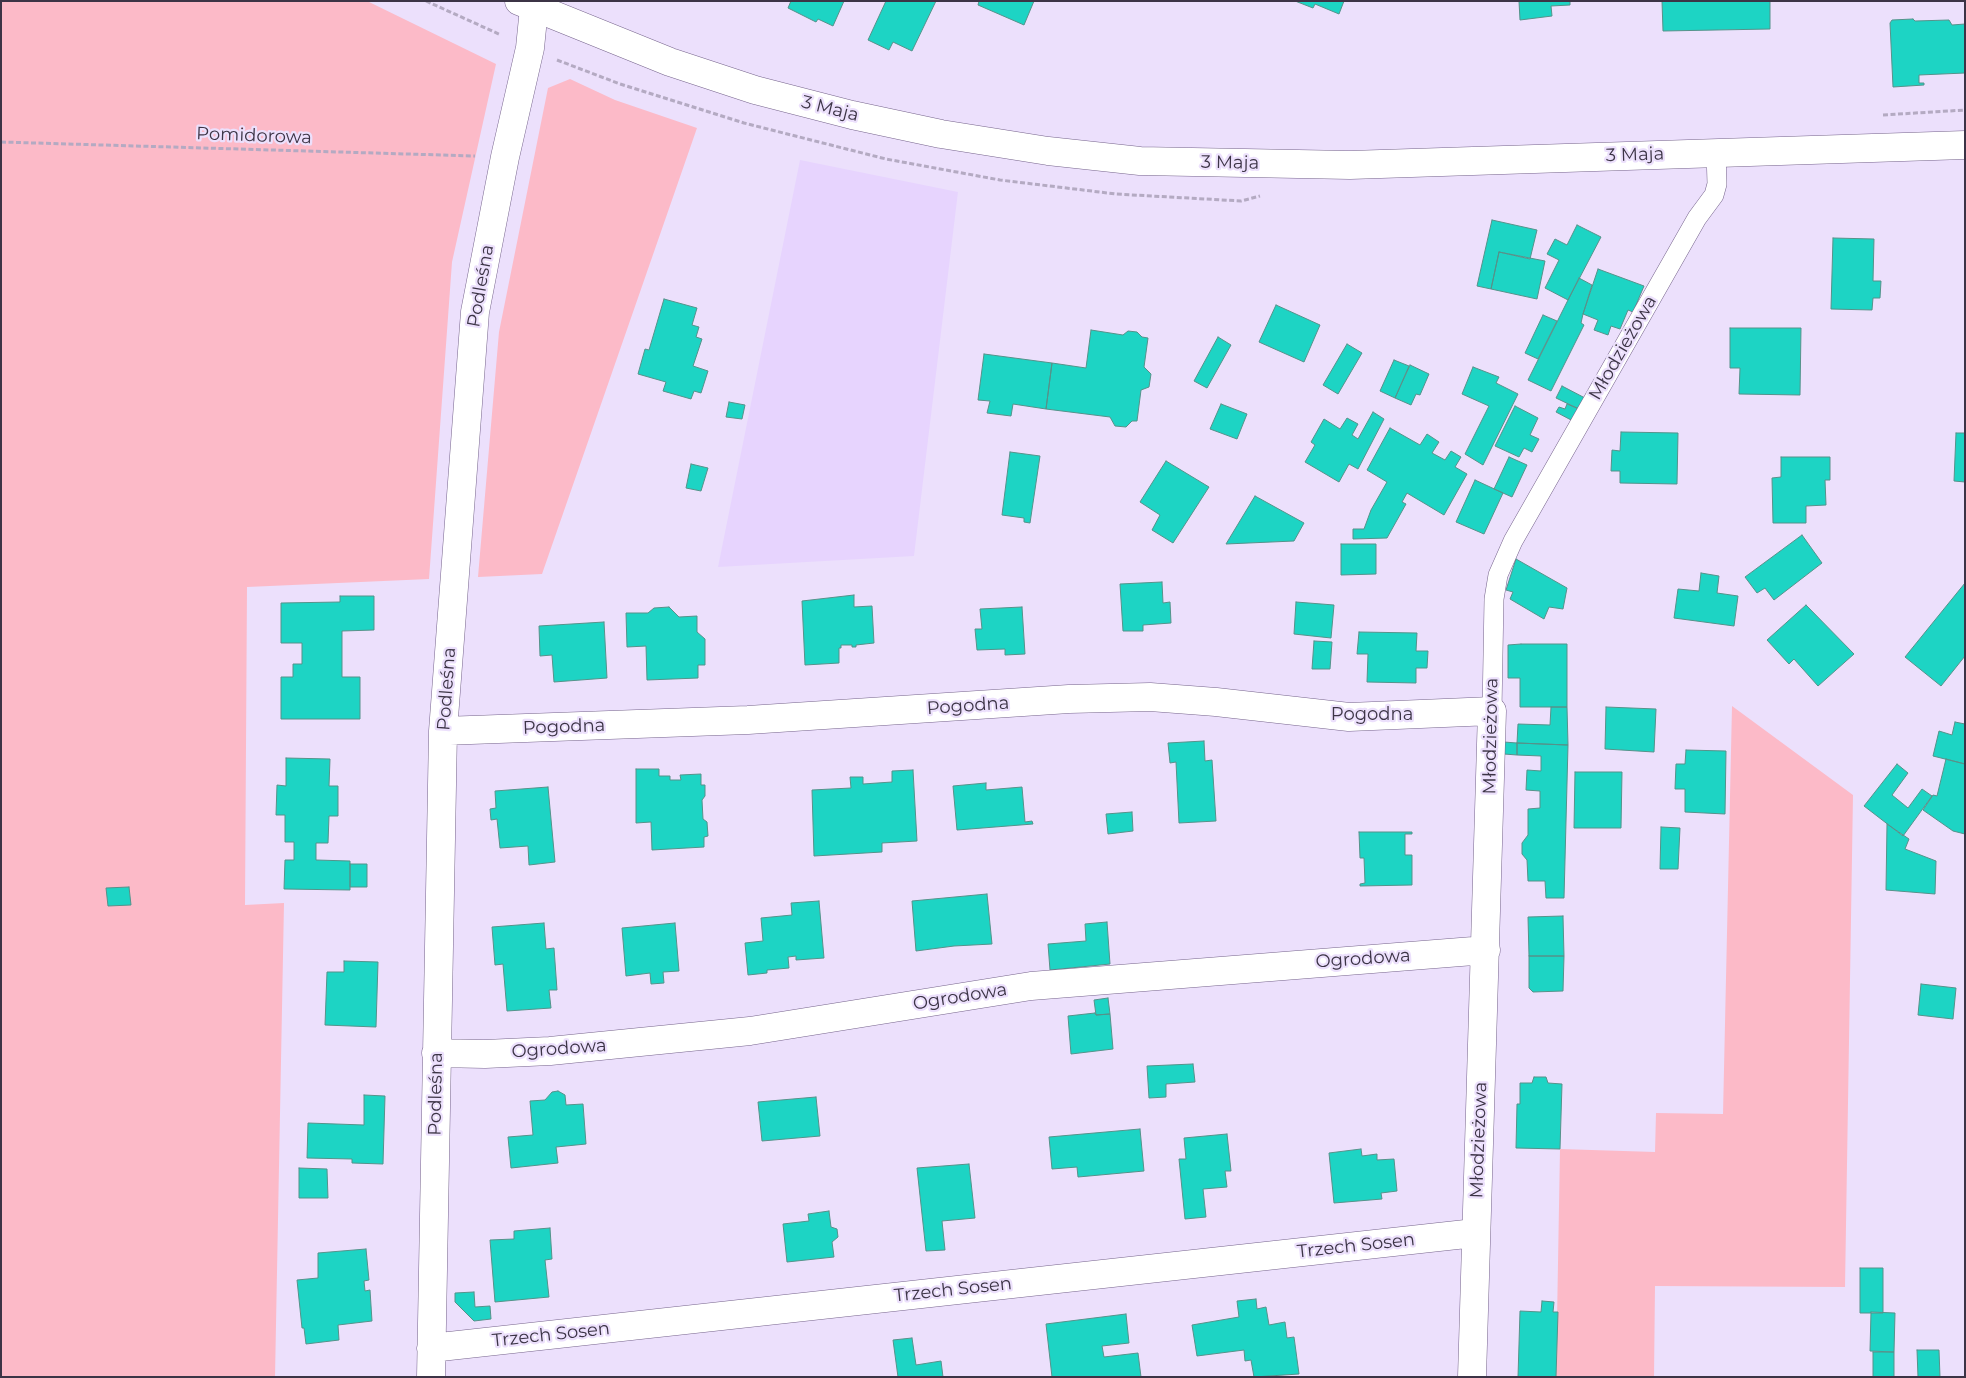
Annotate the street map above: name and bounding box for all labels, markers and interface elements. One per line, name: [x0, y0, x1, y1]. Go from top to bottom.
street label: 3 Maja: [799, 91, 861, 127]
street label: Pomidorowa: [196, 123, 312, 149]
street label: 3 Maja: [1606, 143, 1664, 167]
street label: 3 Maja: [1201, 152, 1259, 174]
street label: Podleśna: [463, 243, 499, 329]
street label: Młodzieżowa: [1584, 292, 1662, 404]
street label: Podleśna: [433, 647, 461, 731]
street label: Młodzieżowa: [1479, 677, 1503, 795]
street label: Pogodna: [926, 692, 1010, 720]
street label: Pogodna: [1331, 704, 1413, 726]
street label: Pogodna: [522, 715, 606, 739]
street label: Ogrodowa: [1315, 945, 1411, 973]
street label: Ogrodowa: [911, 979, 1009, 1015]
street label: Ogrodowa: [511, 1035, 607, 1063]
street label: Podleśna: [424, 1052, 448, 1136]
street label: Młodzieżowa: [1466, 1081, 1492, 1199]
street label: Trzech Sosen: [1296, 1229, 1416, 1263]
street label: Trzech Sosen: [893, 1273, 1013, 1307]
street label: Trzech Sosen: [491, 1318, 611, 1352]

